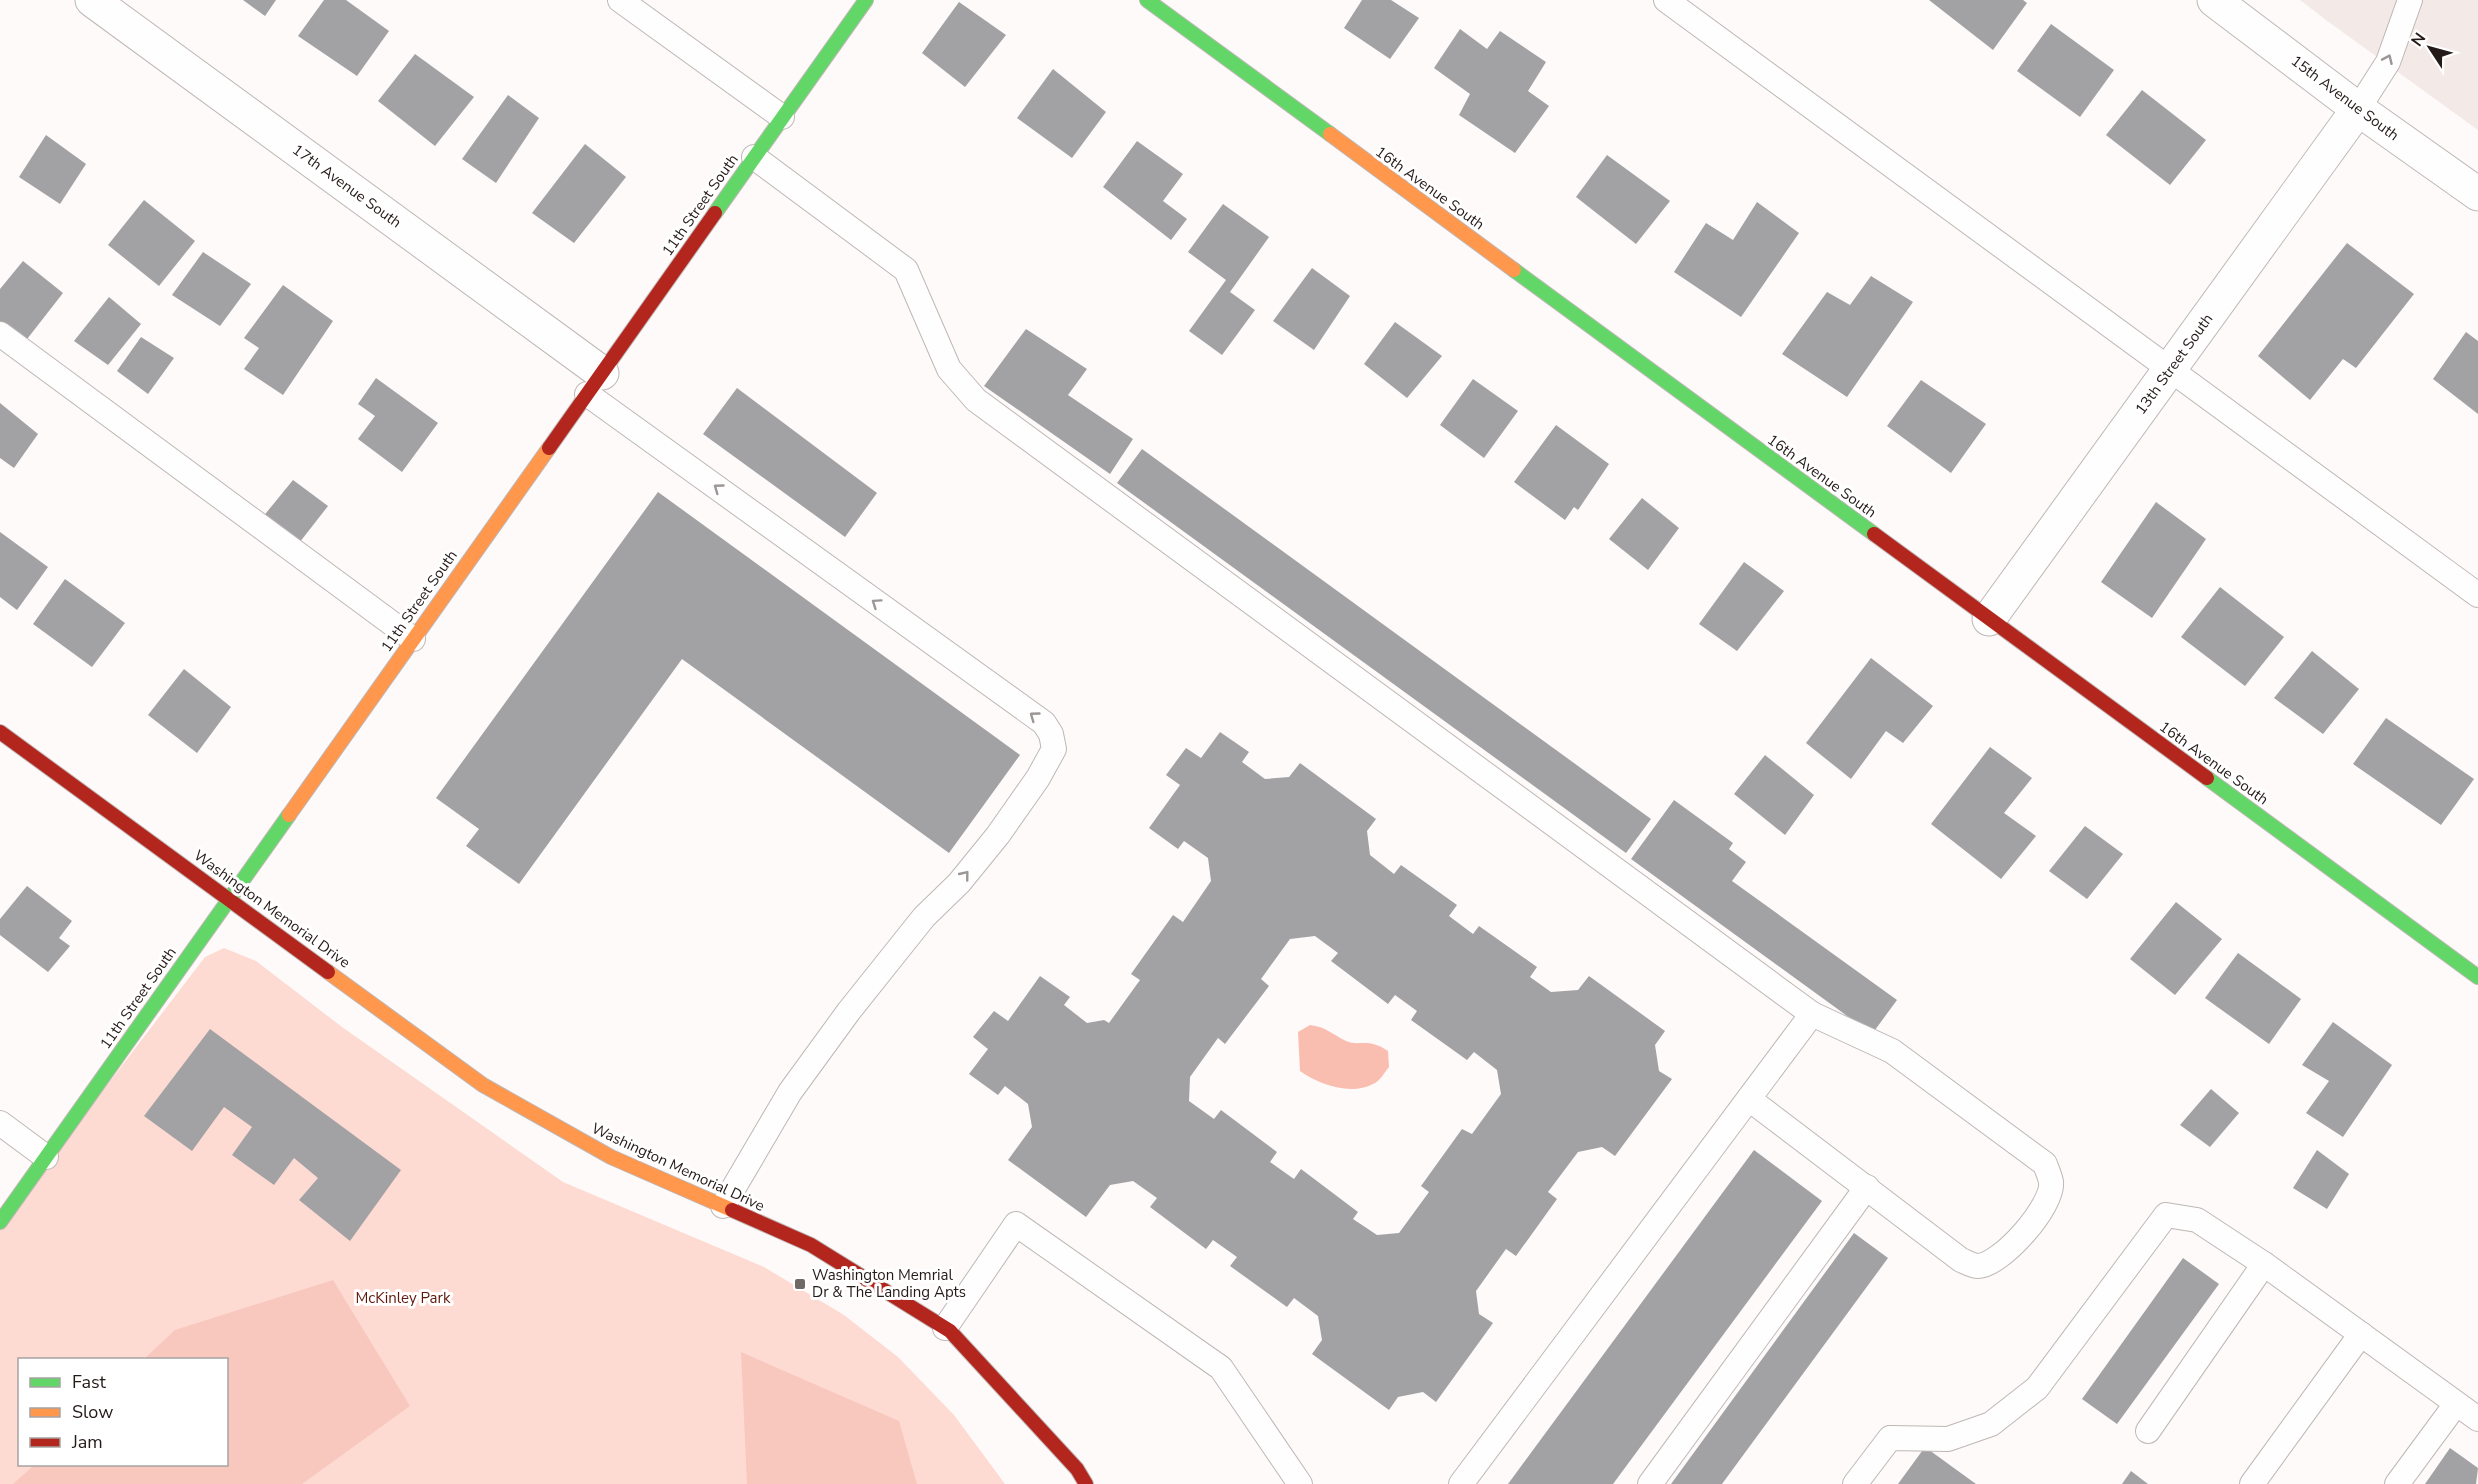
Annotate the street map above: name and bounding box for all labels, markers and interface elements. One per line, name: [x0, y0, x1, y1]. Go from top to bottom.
north arrow: [2400, 18, 2460, 78]
text: N: [2406, 28, 2431, 51]
street label: 15th Avenue South: [2287, 51, 2403, 145]
one-way arrow: [2381, 54, 2393, 65]
street label: 17th Avenue South: [288, 140, 406, 232]
street label: 16th Avenue South: [1371, 142, 1489, 234]
street label: 11th Street South: [657, 150, 743, 260]
street label: 13th Street South: [2131, 310, 2217, 418]
street label: 16th Avenue South: [1763, 430, 1881, 522]
one-way arrow: [713, 484, 724, 495]
street label: 11th Street South: [376, 546, 462, 656]
one-way arrow: [871, 599, 882, 610]
one-way arrow: [1030, 712, 1041, 723]
street label: 16th Avenue South: [2155, 717, 2273, 809]
street label: Washington Memorial Drive: [190, 845, 354, 973]
one-way arrow: [958, 871, 969, 882]
street label: 11th Street South: [95, 943, 181, 1053]
street label: Washington Memorial Drive: [588, 1118, 768, 1216]
place label: Washington Memrial Dr & The Landing Apts: [812, 1265, 966, 1302]
marker: Washington Memrial Dr & The Landing Apts: [793, 1277, 807, 1291]
park label: McKinley Park: [356, 1288, 451, 1308]
legend: [18, 1358, 228, 1466]
text: Fast: [72, 1370, 107, 1394]
text: Slow: [72, 1400, 113, 1424]
text: Jam: [71, 1430, 103, 1454]

